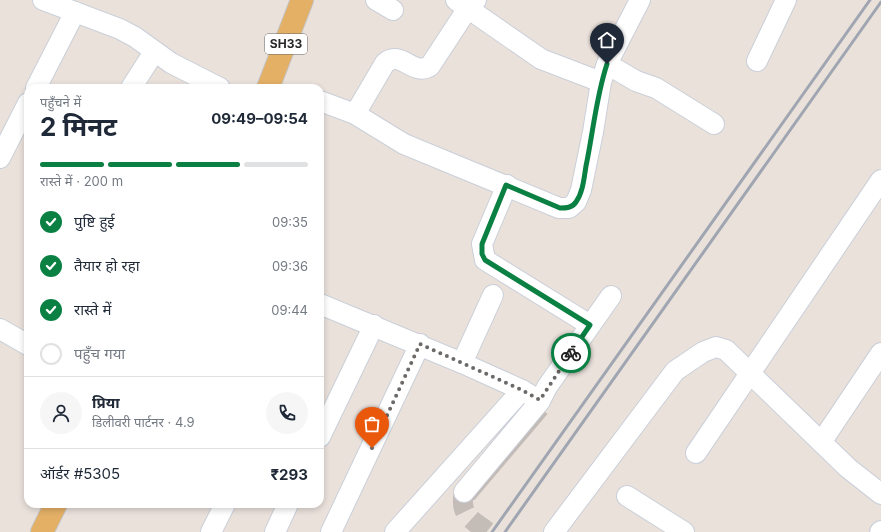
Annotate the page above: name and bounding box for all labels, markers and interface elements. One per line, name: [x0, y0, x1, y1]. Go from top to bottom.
pin: [590, 23, 624, 64]
icon: home: [596, 29, 618, 51]
road number: SH33: [265, 34, 307, 54]
text: पहुँचने में: [40, 94, 81, 110]
text: 09:49–09:54: [211, 109, 308, 128]
text: 2 मिनट: [40, 111, 117, 142]
text: रास्ते में · 200 m: [40, 173, 123, 189]
icon: check: [40, 211, 62, 233]
text: पुष्टि हुई: [74, 212, 115, 231]
text: 09:35: [272, 214, 308, 230]
icon: check: [40, 255, 62, 277]
text: तैयार हो रहा: [74, 256, 140, 275]
text: 09:36: [272, 258, 308, 274]
icon: check: [40, 299, 62, 321]
text: रास्ते में: [74, 300, 112, 319]
text: 09:44: [271, 302, 308, 318]
courier: [551, 333, 591, 373]
icon: bike: [560, 342, 582, 364]
text: पहुँच गया: [74, 344, 125, 363]
button: person: [40, 392, 82, 434]
button: phone: [266, 392, 308, 434]
text: प्रिया: [92, 393, 120, 412]
pin: [355, 407, 389, 448]
icon: bag: [361, 413, 383, 435]
text: डिलीवरी पार्टनर · 4.9: [92, 414, 195, 430]
text: ऑर्डर #5305: [40, 464, 120, 483]
text: ₹293: [271, 465, 308, 484]

